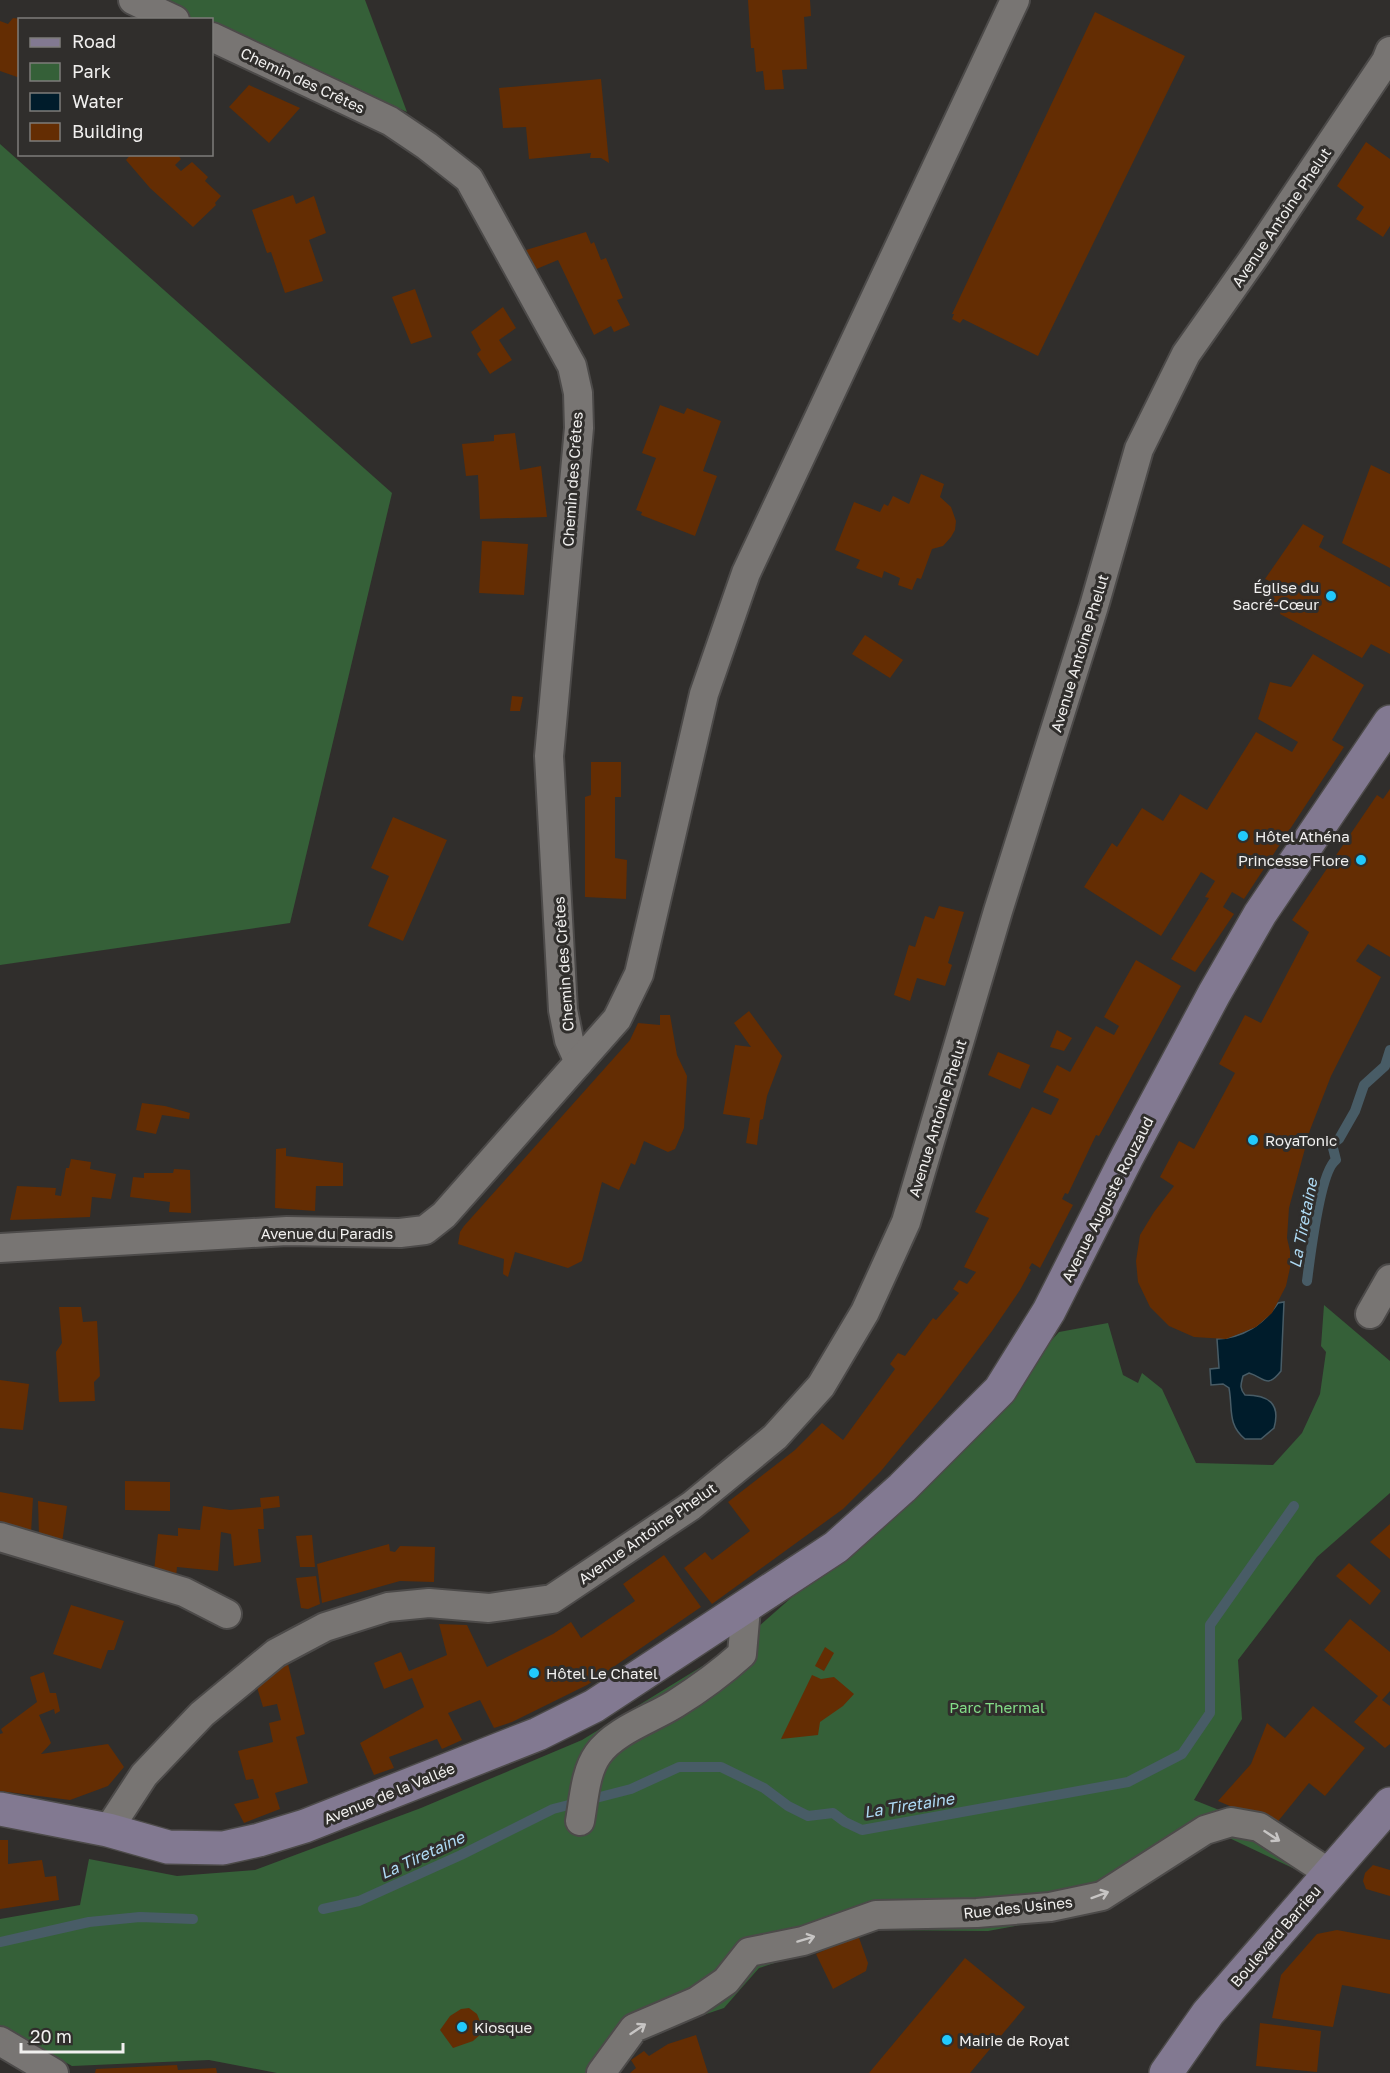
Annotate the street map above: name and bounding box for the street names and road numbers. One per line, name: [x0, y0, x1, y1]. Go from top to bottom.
street label: Chemin des Crêtes: [238, 43, 368, 117]
street label: Avenue Antoine Phelut: [1228, 144, 1334, 290]
street label: Chemin des Crêtes: [558, 411, 586, 547]
street label: Avenue Antoine Phelut: [1046, 572, 1112, 734]
street label: Chemin des Crêtes: [549, 896, 577, 1032]
street label: Avenue Antoine Phelut: [904, 1037, 970, 1199]
street label: Avenue Auguste Rouzaud: [1057, 1113, 1157, 1285]
street label: Avenue du Paradis: [261, 1224, 393, 1242]
street label: Avenue Antoine Phelut: [575, 1479, 719, 1587]
street label: Avenue de la Vallée: [321, 1758, 457, 1828]
street label: Boulevard Barrieu: [1226, 1882, 1324, 1990]
street label: Rue des Usines: [962, 1892, 1074, 1922]

